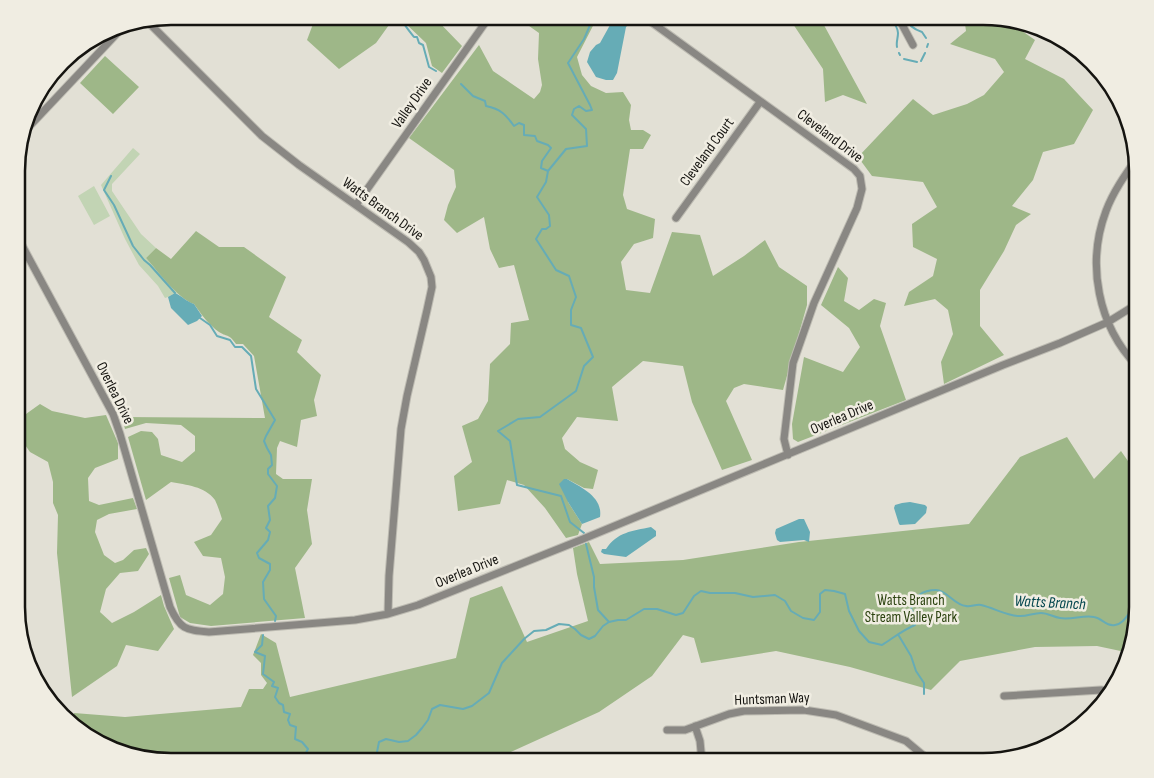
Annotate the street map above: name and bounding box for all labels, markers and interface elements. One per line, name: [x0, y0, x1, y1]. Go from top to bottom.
street label: Valley Drive: [388, 74, 436, 132]
street label: Cleveland Drive: [793, 105, 867, 167]
street label: Cleveland Court: [676, 114, 738, 190]
street label: Watts Branch Drive: [339, 173, 427, 245]
street label: Overlea Drive: [92, 359, 138, 427]
street label: Overlea Drive: [808, 395, 876, 439]
street label: Overlea Drive: [433, 550, 501, 592]
park label: Watts Branch Stream Valley Park: [865, 591, 958, 627]
water label: Watts Branch: [1014, 592, 1086, 614]
street label: Huntsman Way: [734, 688, 810, 710]

